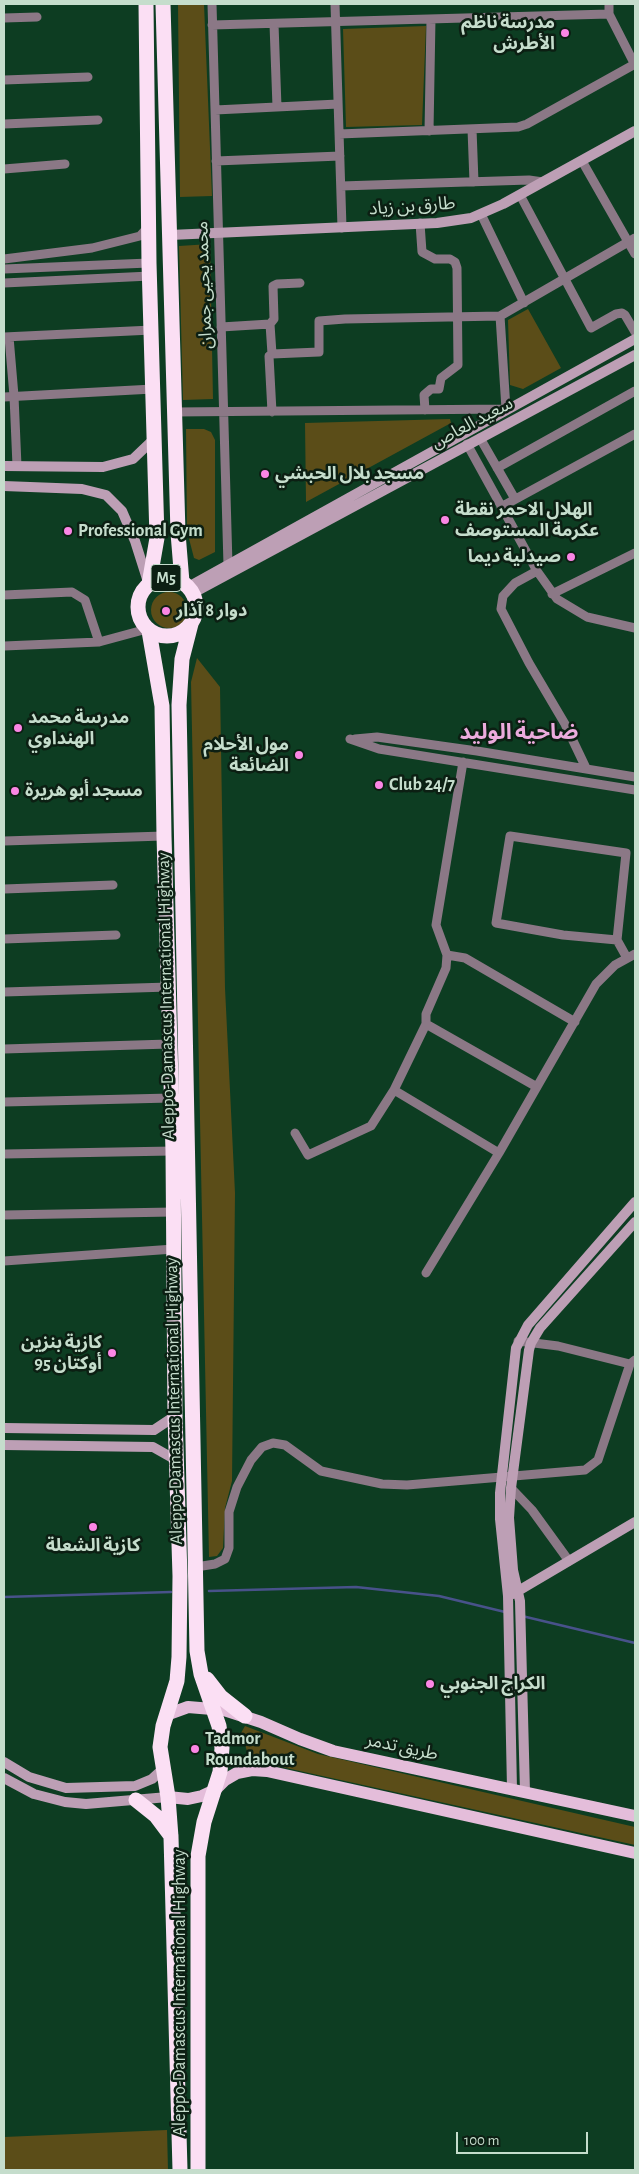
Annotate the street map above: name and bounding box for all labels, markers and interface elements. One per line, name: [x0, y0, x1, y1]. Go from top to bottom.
place label: مدرسة ناظم الأطرش: [461, 12, 555, 54]
marker: مدرسة ناظم الأطرش: [559, 27, 571, 39]
street label: طارق بن زياد: [368, 192, 456, 220]
street label: محمد يحيى جمران: [191, 221, 217, 349]
street label: سعيد العاص: [427, 392, 517, 454]
place label: مسجد بلال الحبشي: [275, 463, 424, 485]
marker: مسجد بلال الحبشي: [259, 468, 271, 480]
place label: الهلال الاحمر نقطة عكرمة المستوصف: [455, 499, 599, 542]
marker: الهلال الاحمر نقطة عكرمة المستوصف: [439, 514, 451, 526]
place label: Professional Gym: [78, 520, 203, 542]
marker: Professional Gym: [62, 525, 74, 537]
place label: صيدلية ديما: [468, 546, 561, 568]
marker: صيدلية ديما: [565, 551, 577, 563]
road number: M5: [151, 564, 181, 592]
place label: دوار 8 آذار: [176, 600, 247, 622]
marker: دوار 8 آذار: [160, 605, 172, 617]
place label: مدرسة محمد الهنداوي: [28, 707, 129, 750]
district label: ضاحية الوليد: [460, 719, 578, 745]
marker: مدرسة محمد الهنداوي: [12, 722, 24, 734]
place label: مول الأحلام الضائعة: [203, 734, 289, 776]
marker: مول الأحلام الضائعة: [293, 749, 305, 761]
place label: Club 24/7: [389, 774, 455, 796]
marker: Club 24/7: [373, 779, 385, 791]
place label: مسجد أبو هريرة: [25, 780, 143, 802]
marker: مسجد أبو هريرة: [9, 785, 21, 797]
street label: Aleppo-Damascus International Highway: [153, 852, 179, 1140]
street label: Aleppo-Damascus International Highway: [161, 1257, 187, 1545]
place label: كازية بنزين أوكتان 95: [21, 1332, 102, 1375]
marker: كازية بنزين أوكتان 95: [106, 1347, 118, 1359]
marker: كازية الشعلة: [87, 1521, 99, 1533]
place label: كازية الشعلة: [46, 1535, 140, 1557]
place label: الكراج الجنوبي: [440, 1673, 546, 1695]
marker: الكراج الجنوبي: [424, 1678, 436, 1690]
place label: Tadmor Roundabout: [205, 1728, 295, 1770]
street label: طريق تدمر: [364, 1729, 440, 1765]
marker: Tadmor Roundabout: [189, 1743, 201, 1755]
street label: Aleppo-Damascus International Highway: [169, 1849, 191, 2137]
scale bar: [459, 2122, 592, 2154]
text: 100 m: [464, 2133, 499, 2148]

